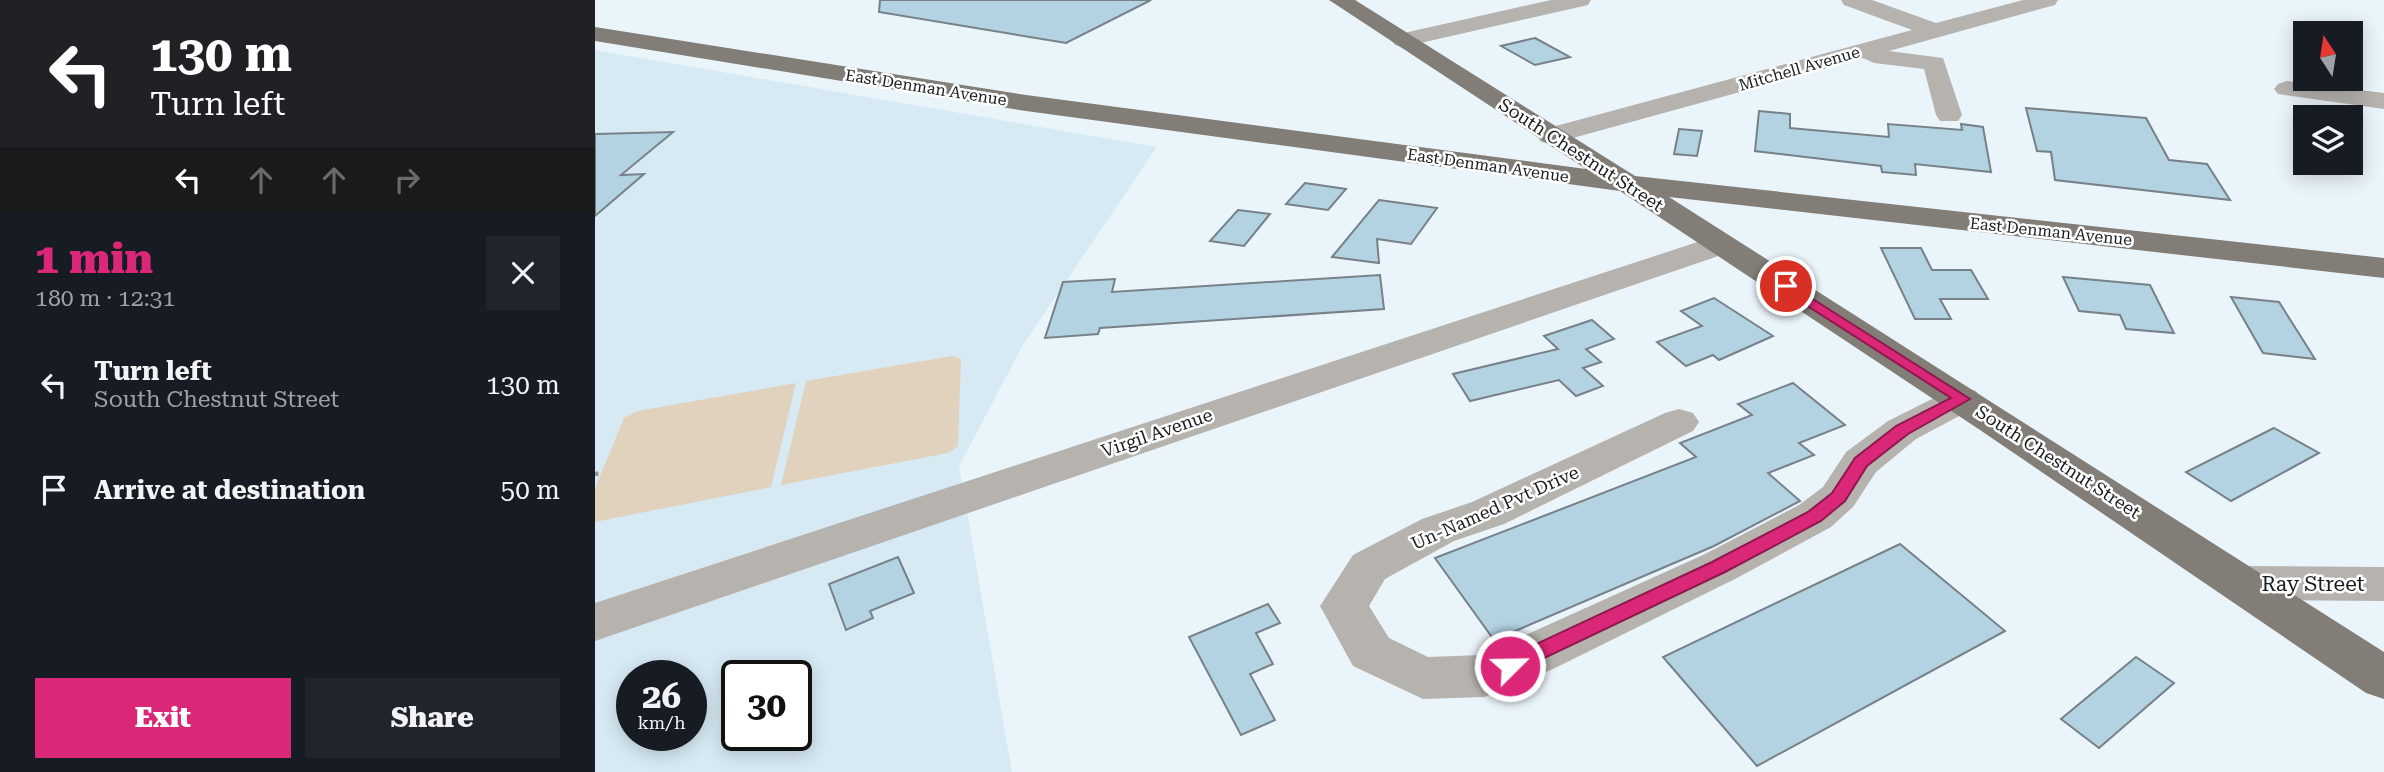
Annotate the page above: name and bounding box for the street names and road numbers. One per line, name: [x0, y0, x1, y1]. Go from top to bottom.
street label: Mitchell Avenue: [1736, 42, 1862, 95]
street label: East Denman Avenue: [844, 65, 1008, 110]
street label: South Chestnut Street: [1495, 94, 1668, 216]
street label: East Denman Avenue: [1406, 145, 1570, 186]
street label: East Denman Avenue: [1969, 214, 2133, 249]
street label: South Chestnut Street: [1972, 401, 2145, 523]
street label: Virgil Avenue: [1099, 404, 1215, 461]
street label: Un-Named Pvt Drive: [1408, 461, 1582, 554]
street label: Ray Street: [2261, 572, 2365, 596]

